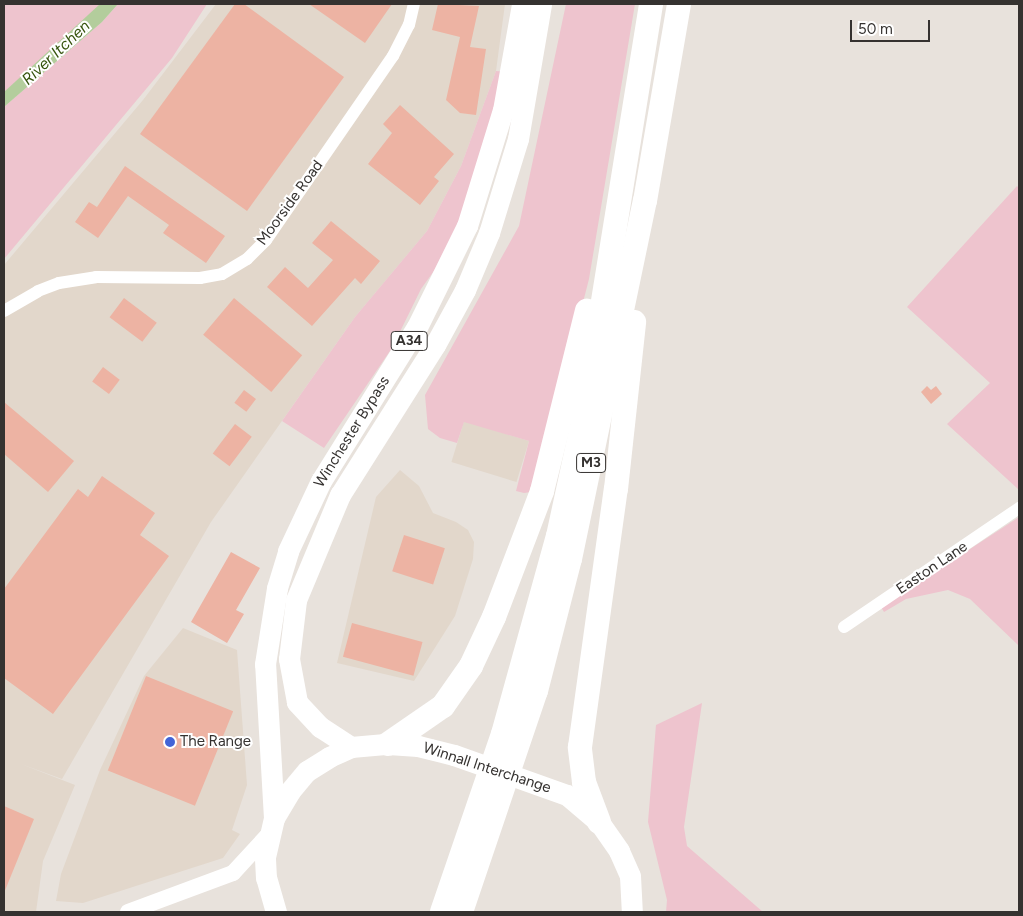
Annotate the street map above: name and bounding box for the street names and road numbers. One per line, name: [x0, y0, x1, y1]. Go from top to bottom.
street label: Moorside Road: [253, 157, 327, 249]
road number: A34: [390, 330, 428, 352]
street label: Winchester Bypass: [310, 373, 394, 491]
road number: M3: [576, 452, 606, 474]
street label: Easton Lane: [893, 538, 971, 598]
street label: Winnall Interchange: [421, 739, 553, 797]

